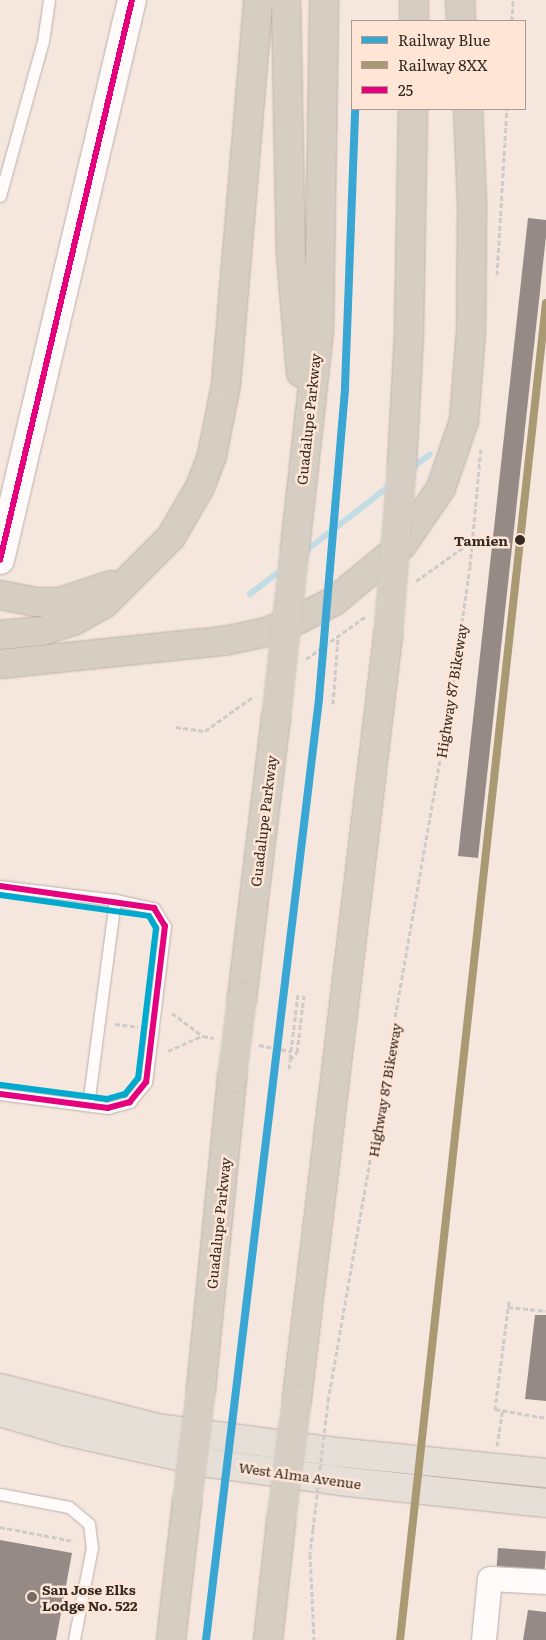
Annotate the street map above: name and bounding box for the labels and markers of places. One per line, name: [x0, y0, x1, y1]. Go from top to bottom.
marker: Tamien: [511, 531, 529, 549]
place label: Tamien: [454, 532, 508, 548]
place label: San Jose Elks Lodge No. 522: [42, 1581, 138, 1614]
marker: San Jose Elks Lodge No. 522: [26, 1591, 38, 1603]

